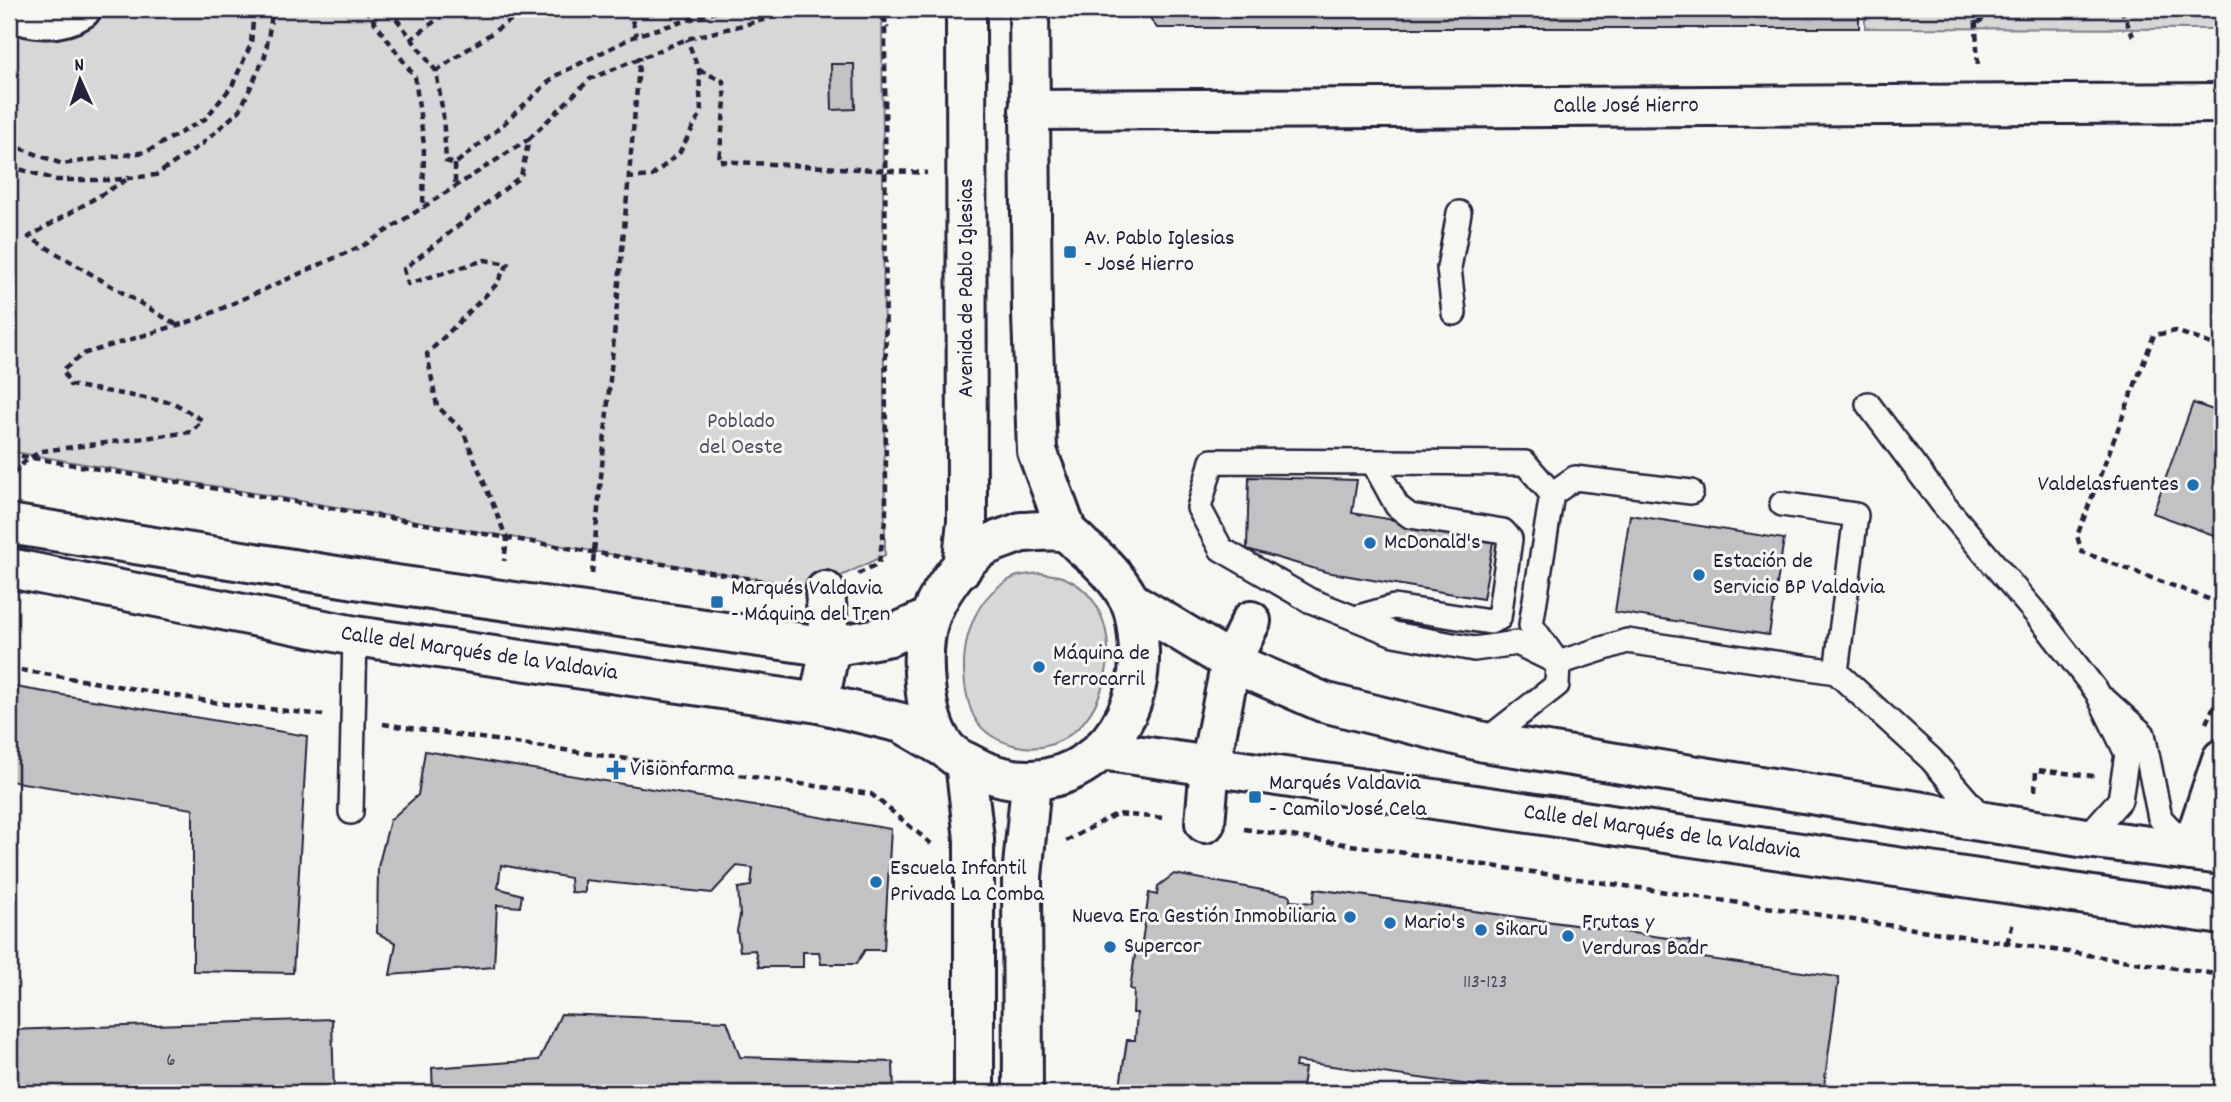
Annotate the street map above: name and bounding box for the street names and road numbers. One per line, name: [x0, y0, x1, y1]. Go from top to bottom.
street label: Calle José Hierro: [1553, 90, 1699, 123]
street label: Avenida de Pablo Iglesias: [951, 178, 984, 398]
street label: Calle del Marqués de la Valdavia: [338, 617, 621, 690]
street label: Calle del Marqués de la Valdavia: [1521, 796, 1804, 869]

